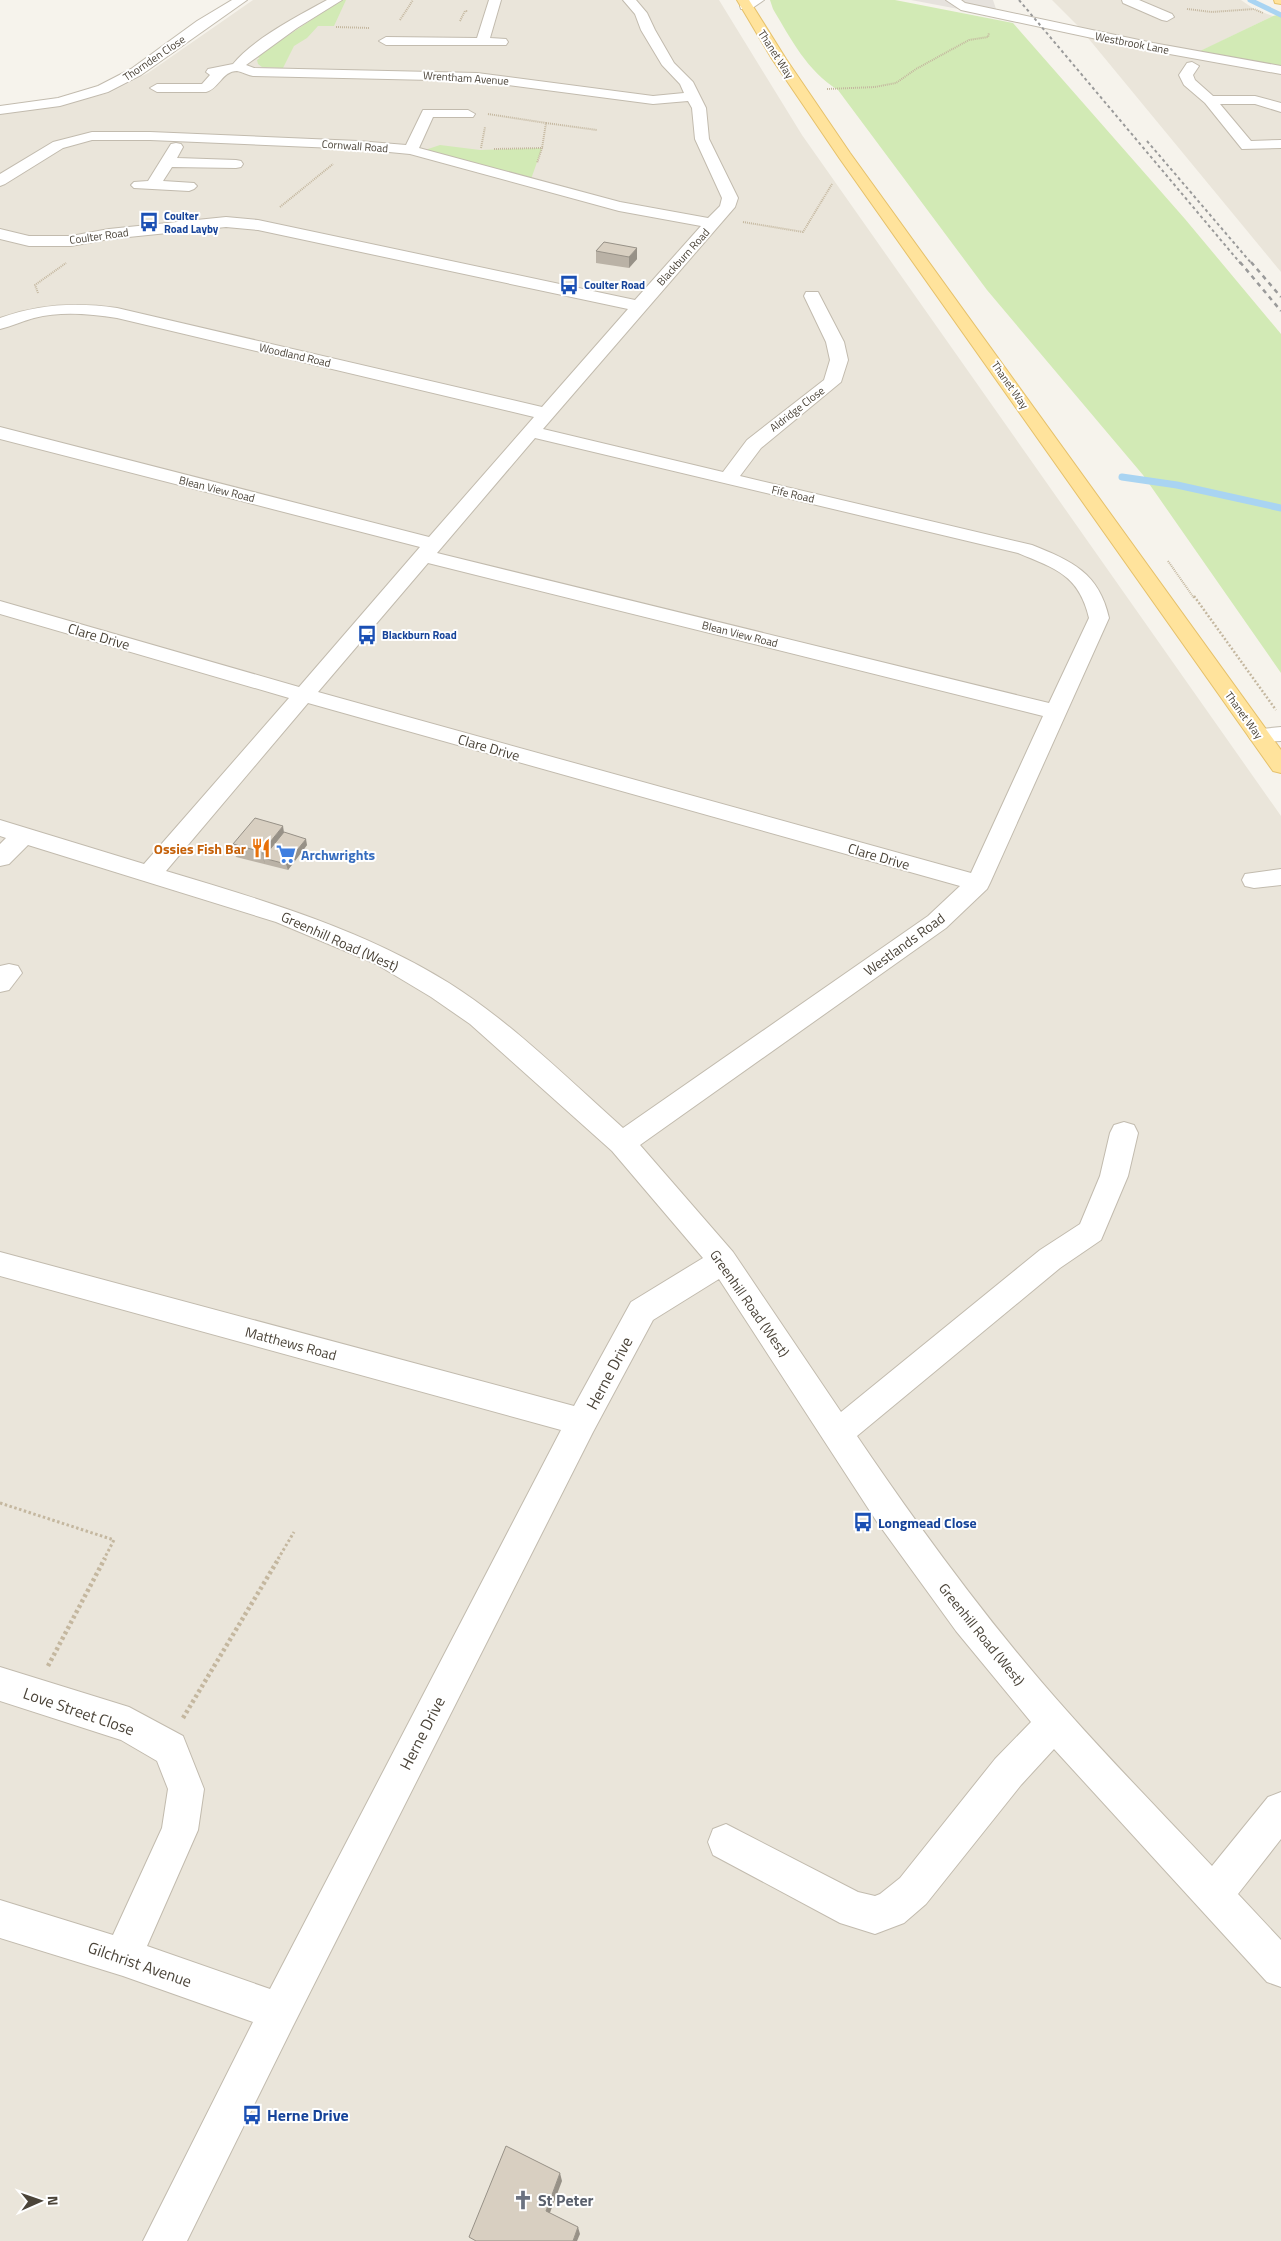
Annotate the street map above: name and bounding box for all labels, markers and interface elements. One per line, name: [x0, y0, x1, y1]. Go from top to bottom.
street label: Thanet Way: [754, 26, 798, 82]
street label: Westbrook Lane: [1094, 28, 1171, 58]
street label: Thornden Close: [120, 31, 189, 85]
street label: Wrentham Avenue: [423, 67, 510, 89]
street label: Cornwall Road: [321, 136, 389, 156]
place label: Coulter Road Layby: [164, 208, 219, 237]
bus stop icon: Coulter Road Layby: [138, 211, 160, 233]
street label: Coulter Road: [68, 224, 130, 248]
street label: Blackburn Road: [653, 225, 713, 289]
bus stop icon: Coulter Road: [558, 274, 580, 296]
place label: Coulter Road: [584, 277, 645, 293]
street label: Woodland Road: [258, 339, 333, 371]
street label: Thanet Way: [988, 358, 1033, 413]
street label: Aldridge Close: [766, 382, 828, 435]
street label: Blean View Road: [177, 472, 257, 506]
street label: Fife Road: [770, 481, 816, 507]
street label: Clare Drive: [66, 617, 132, 655]
street label: Blean View Road: [700, 617, 780, 651]
bus stop icon: Blackburn Road: [356, 624, 378, 646]
place label: Blackburn Road: [382, 627, 457, 643]
street label: Thanet Way: [1221, 688, 1267, 743]
street label: Clare Drive: [456, 728, 522, 766]
restaurant icon: Ossies Fish Bar: [250, 837, 272, 859]
street label: Clare Drive: [846, 837, 912, 875]
place label: Ossies Fish Bar: [154, 838, 246, 859]
supermarket icon: Archwrights: [275, 843, 297, 865]
place label: Archwrights: [301, 844, 376, 865]
street label: Greenhill Road (West): [278, 906, 402, 976]
street label: Westlands Road: [859, 907, 949, 981]
street label: Greenhill Road (West): [705, 1245, 795, 1361]
street label: Matthews Road: [243, 1321, 339, 1365]
street label: Herne Drive: [580, 1332, 638, 1414]
bus stop icon: Longmead Close: [852, 1511, 874, 1533]
place label: Longmead Close: [878, 1512, 977, 1533]
street label: Greenhill Road (West): [934, 1578, 1030, 1690]
street label: Love Street Close: [20, 1681, 138, 1741]
street label: Herne Drive: [393, 1692, 451, 1774]
street label: Gilchrist Avenue: [85, 1935, 195, 1993]
place label: Herne Drive: [267, 2103, 349, 2127]
bus stop icon: Herne Drive: [241, 2104, 263, 2126]
north arrow: [15, 2176, 65, 2226]
place label: St Peter: [538, 2188, 594, 2212]
church icon: St Peter: [512, 2189, 534, 2211]
text: N: [43, 2195, 64, 2206]

